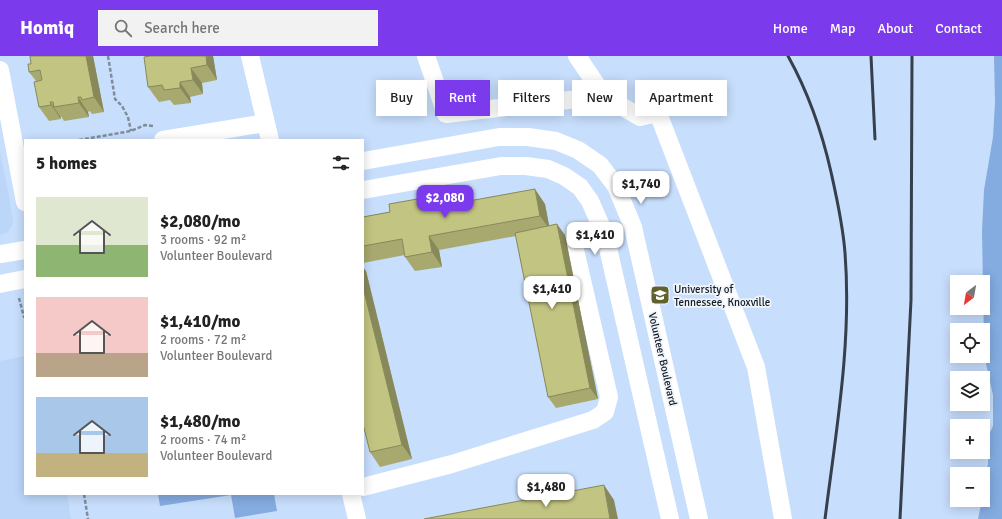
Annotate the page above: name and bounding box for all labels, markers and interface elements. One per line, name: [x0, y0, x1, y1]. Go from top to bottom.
search box: [98, 10, 378, 46]
text: Homiq: [20, 16, 74, 40]
icon: search: [112, 17, 134, 39]
text: Search here: [144, 19, 220, 37]
text: Home: [773, 20, 808, 37]
text: Map: [830, 20, 855, 37]
text: About: [877, 20, 913, 37]
text: Contact: [935, 20, 982, 37]
chip: Buy: [376, 80, 427, 116]
chip: Rent: [435, 80, 490, 116]
chip: Filters: [498, 80, 564, 116]
chip: New: [572, 80, 627, 116]
chip: Apartment: [635, 80, 727, 116]
icon: filters: [330, 152, 352, 174]
text: 5 homes: [36, 153, 97, 174]
pin: $1,740: [608, 171, 674, 205]
text: $1,740: [622, 176, 660, 192]
pin: $2,080: [412, 185, 478, 219]
text: $2,080: [426, 190, 464, 206]
text: $2,080/mo: [160, 211, 240, 232]
icon: home: [68, 213, 116, 261]
pin: $1,410: [562, 222, 628, 256]
text: $1,410: [576, 227, 614, 243]
text: 3 rooms · 92 m²: [160, 232, 246, 248]
text: Volunteer Boulevard: [160, 248, 272, 264]
north arrow: [950, 275, 990, 315]
map controls: [950, 275, 990, 507]
pin: $1,410: [519, 276, 585, 310]
text: $1,410: [533, 281, 571, 297]
place label: University of Tennessee, Knoxville: [674, 283, 770, 309]
school or university icon: University of Tennessee, Knoxville: [649, 284, 671, 306]
text: $1,410/mo: [160, 311, 240, 332]
street label: Volunteer Boulevard: [645, 311, 680, 407]
icon: home: [68, 313, 116, 361]
button: locate: [950, 323, 990, 363]
text: 2 rooms · 72 m²: [160, 332, 246, 348]
text: Volunteer Boulevard: [160, 348, 272, 364]
button: layers: [950, 371, 990, 411]
text: $1,480/mo: [160, 411, 240, 432]
icon: home: [68, 413, 116, 461]
button: +: [950, 419, 990, 459]
text: 2 rooms · 74 m²: [160, 432, 246, 448]
text: Volunteer Boulevard: [160, 448, 272, 464]
button: −: [950, 467, 990, 507]
pin: $1,480: [513, 474, 579, 508]
text: $1,480: [527, 479, 565, 495]

